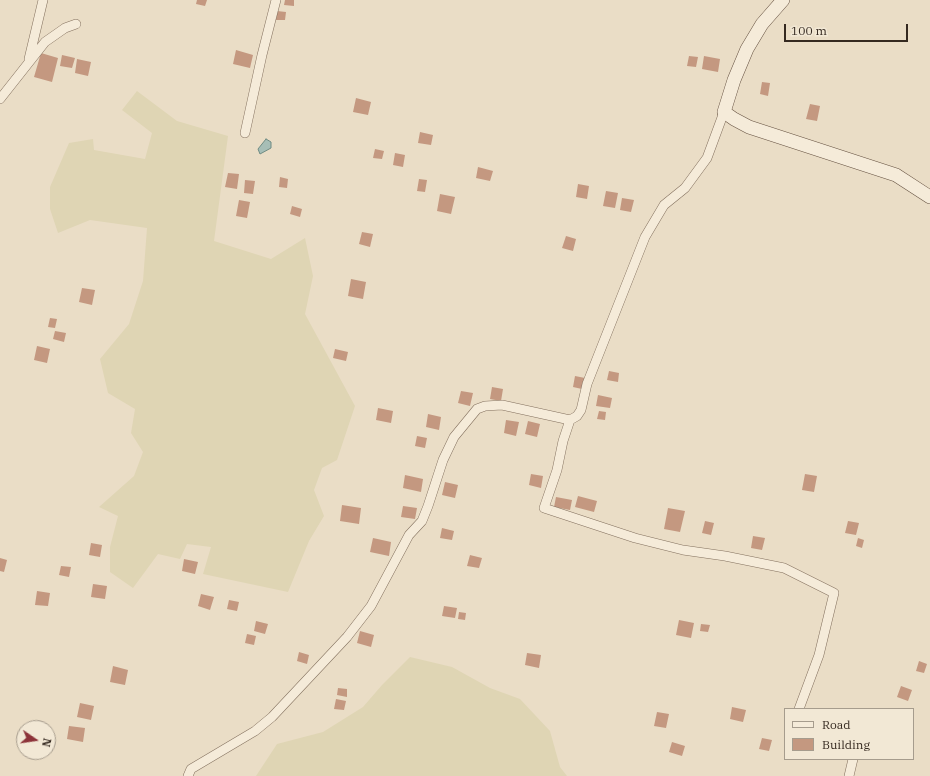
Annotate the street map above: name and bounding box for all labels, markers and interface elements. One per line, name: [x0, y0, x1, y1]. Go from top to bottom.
scale bar: [786, 16, 910, 42]
text: 100 m: [791, 23, 827, 38]
legend: [784, 708, 914, 760]
text: Road: [822, 717, 851, 732]
north arrow: [16, 720, 56, 760]
text: N: [39, 737, 55, 748]
text: Building: [822, 737, 870, 752]

